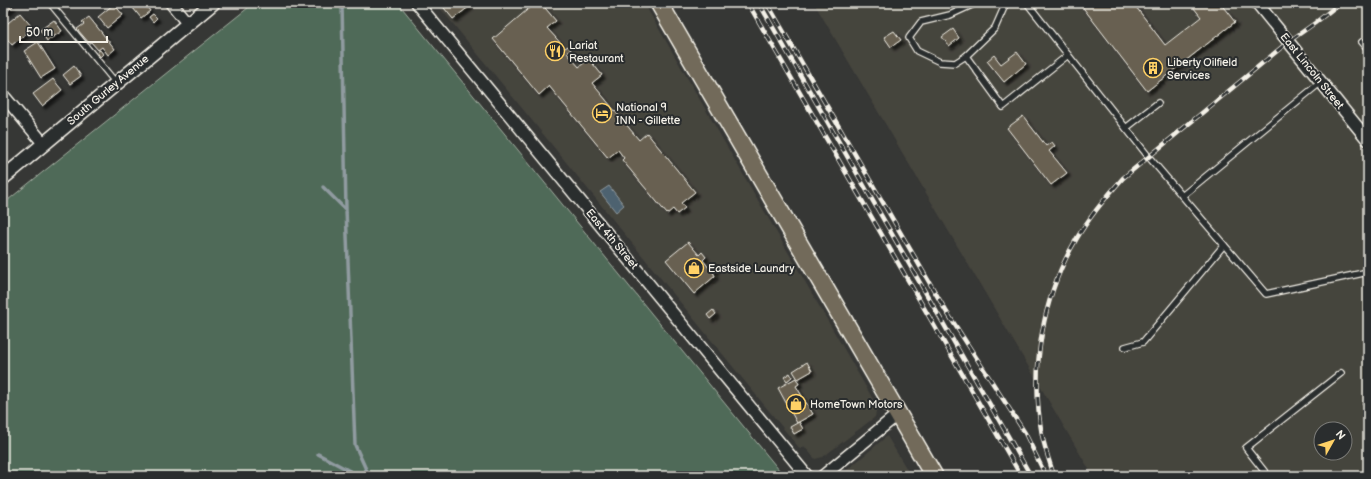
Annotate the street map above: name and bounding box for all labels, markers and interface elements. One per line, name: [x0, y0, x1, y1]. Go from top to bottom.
scale bar: [20, 18, 107, 44]
text: 50 m: [26, 25, 53, 40]
street label: East Lincoln Street: [1277, 30, 1347, 112]
place label: Lariat Restaurant: [569, 39, 624, 65]
restaurant icon: Lariat Restaurant: [544, 40, 566, 62]
street label: South Gurley Avenue: [65, 52, 152, 128]
place label: Liberty Oilfield Services: [1167, 56, 1237, 82]
building icon: Liberty Oilfield Services: [1142, 57, 1164, 79]
place label: National 9 INN - Gillette: [616, 101, 681, 127]
hotel icon: National 9 INN - Gillette: [591, 102, 613, 124]
street label: East 4th Street: [583, 206, 641, 272]
shop icon: Eastside Laundry: [683, 257, 705, 279]
place label: Eastside Laundry: [708, 262, 794, 275]
shop icon: HomeTown Motors: [785, 393, 807, 415]
place label: HomeTown Motors: [810, 398, 903, 411]
north arrow: [1313, 421, 1353, 461]
text: N: [1333, 428, 1348, 442]

